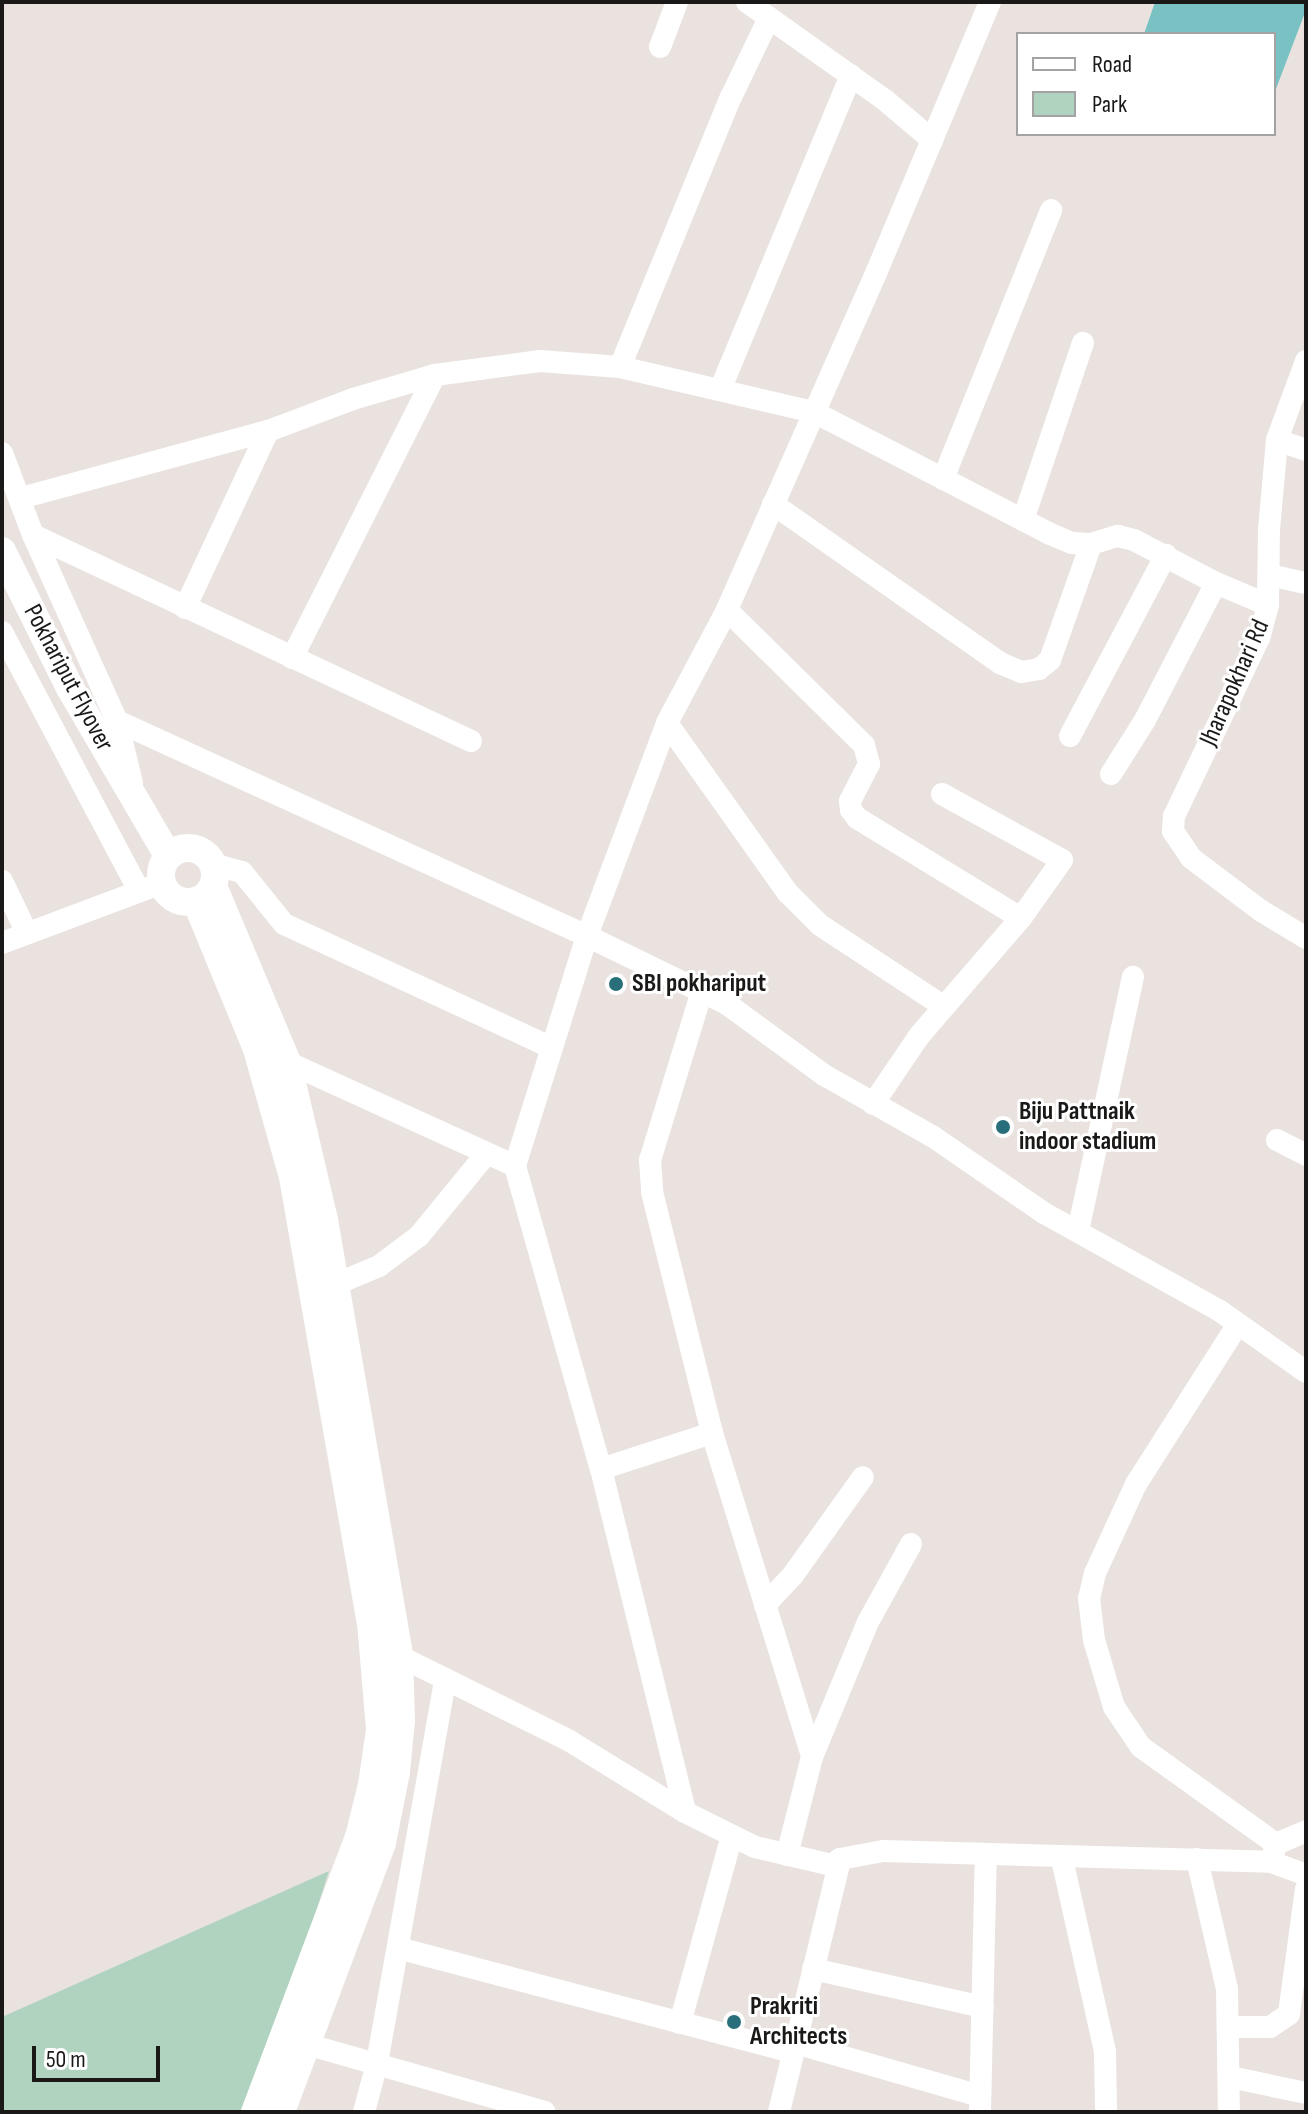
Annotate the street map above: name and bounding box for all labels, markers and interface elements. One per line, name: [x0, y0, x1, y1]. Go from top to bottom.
legend: [1016, 32, 1276, 136]
text: Road: [1092, 50, 1132, 79]
text: Park: [1092, 90, 1127, 119]
street label: Pokhariput Flyover: [16, 599, 120, 757]
street label: Jharapokhari Rd: [1193, 615, 1277, 751]
place label: SBI pokhariput: [632, 968, 766, 1000]
marker: SBI pokhariput: [607, 975, 625, 993]
place label: Biju Pattnaik indoor stadium: [1019, 1096, 1156, 1158]
marker: Biju Pattnaik indoor stadium: [994, 1118, 1012, 1136]
place label: Prakriti Architects: [750, 1991, 847, 2052]
marker: Prakriti Architects: [725, 2013, 743, 2031]
scale bar: [36, 2030, 164, 2080]
text: 50 m: [46, 2045, 86, 2074]

